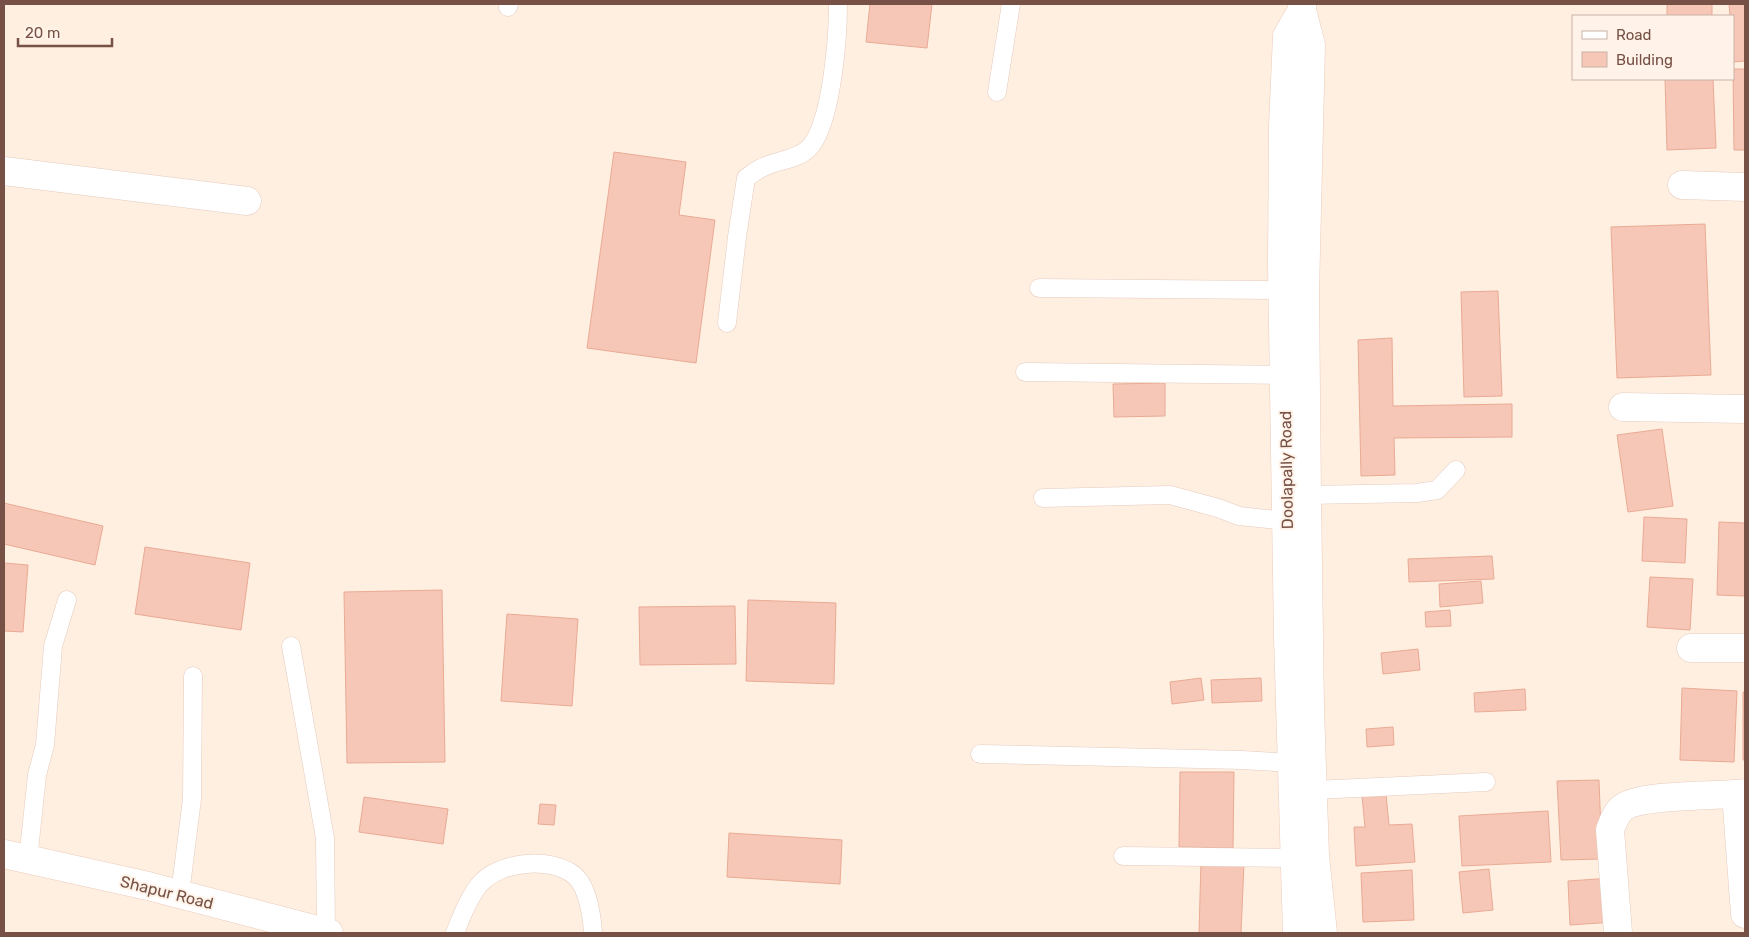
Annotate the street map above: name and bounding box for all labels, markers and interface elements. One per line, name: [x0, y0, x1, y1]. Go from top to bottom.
scale bar: [18, 15, 111, 47]
legend: [1572, 15, 1734, 80]
text: 20 m: [25, 24, 60, 42]
text: Road: [1616, 26, 1652, 44]
text: Building: [1616, 51, 1673, 69]
street label: Doolapally Road: [1276, 411, 1297, 529]
street label: Shapur Road: [118, 872, 215, 913]

